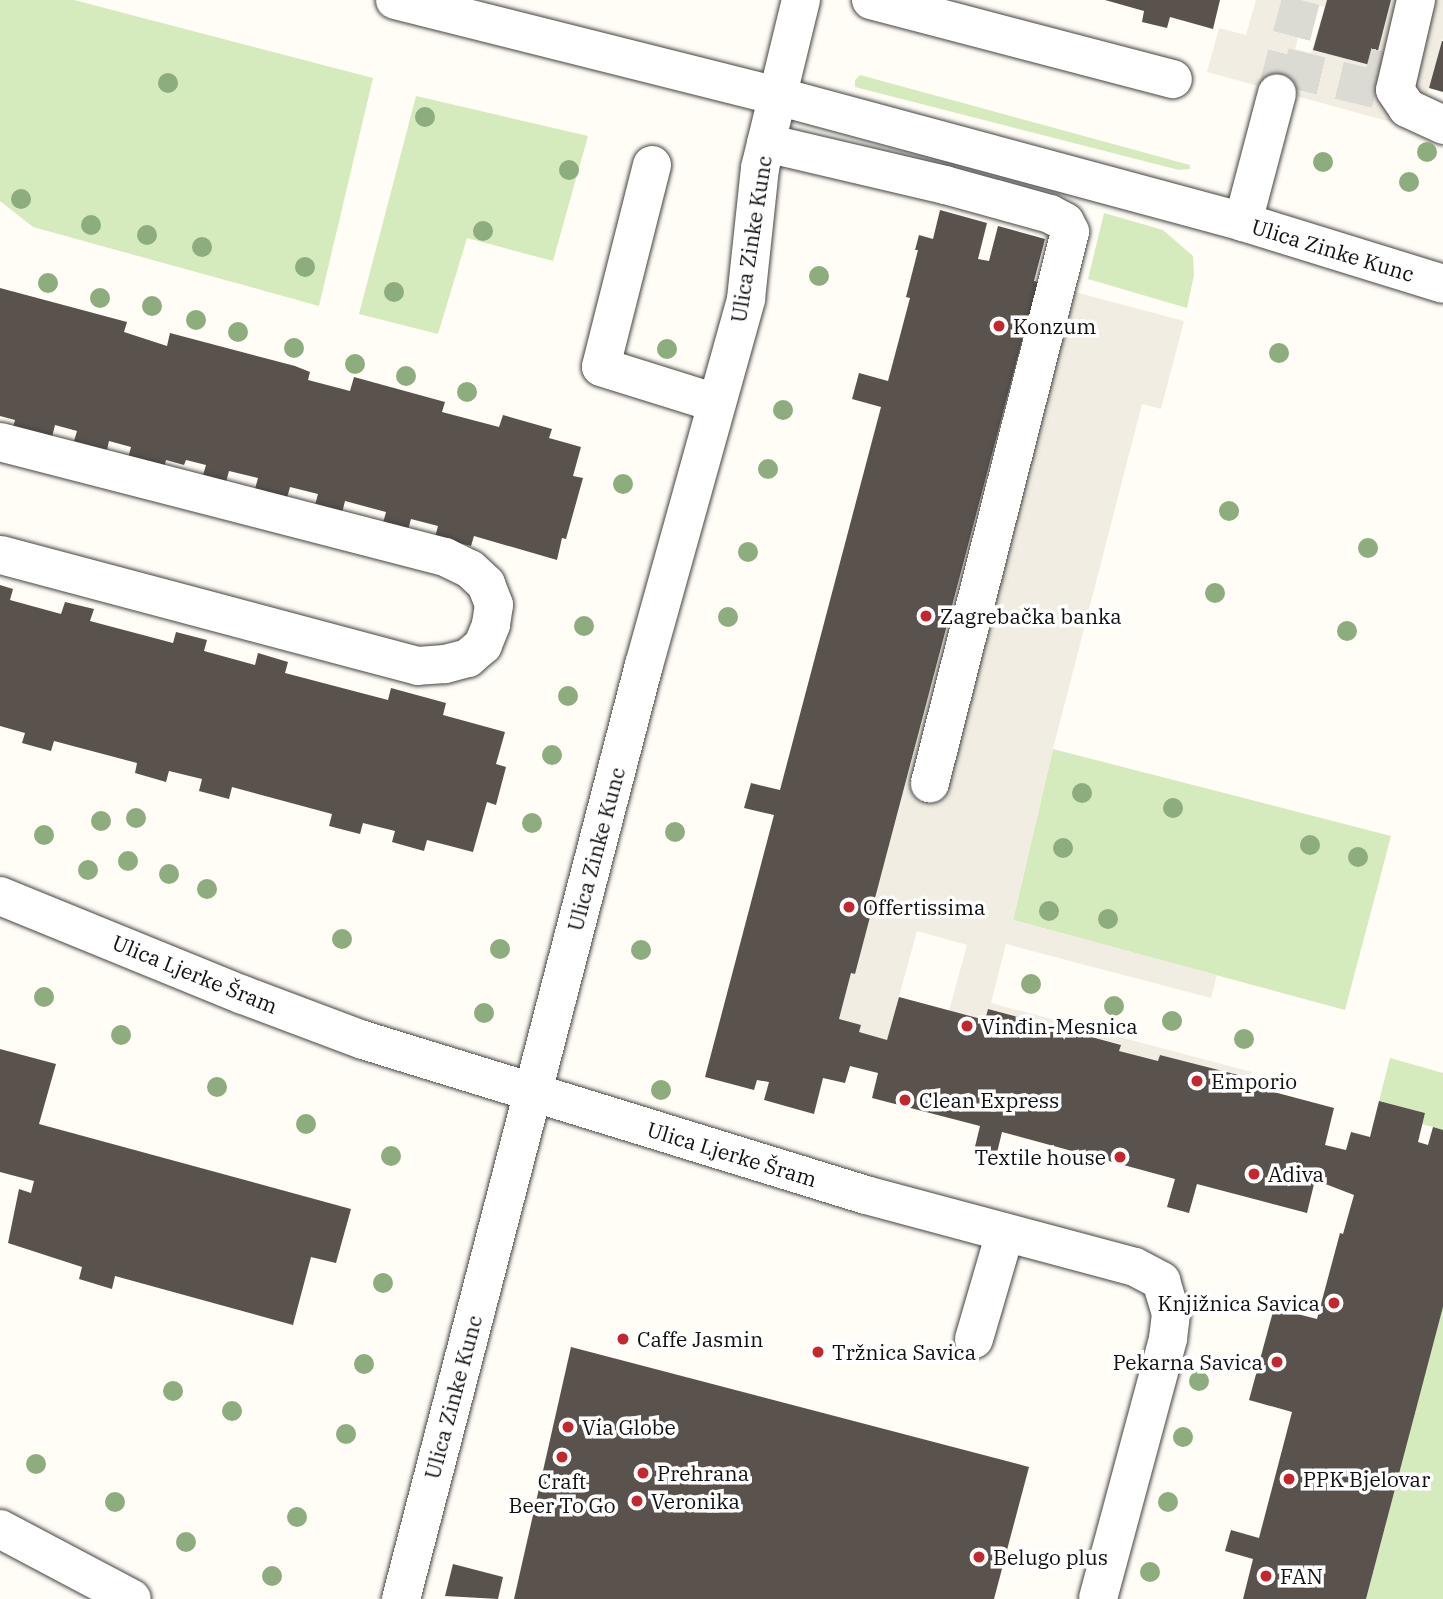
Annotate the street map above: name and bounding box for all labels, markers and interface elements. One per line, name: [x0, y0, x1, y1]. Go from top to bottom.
street label: Ulica Zinke Kunc: [725, 154, 777, 324]
street label: Ulica Zinke Kunc: [1249, 213, 1417, 287]
place label: Konzum: [1013, 313, 1096, 339]
marker: Konzum: [991, 318, 1007, 334]
place label: Zagrebačka banka: [940, 603, 1122, 629]
marker: Zagrebačka banka: [918, 608, 934, 624]
street label: Ulica Zinke Kunc: [562, 764, 630, 934]
place label: Offertissima: [863, 894, 986, 920]
marker: Offertissima: [841, 899, 857, 915]
street label: Ulica Ljerke Šram: [109, 929, 281, 1019]
place label: Vinđin-Mesnica: [981, 1013, 1138, 1039]
marker: Vinđin-Mesnica: [959, 1018, 975, 1034]
place label: Emporio: [1211, 1068, 1297, 1094]
marker: Emporio: [1189, 1073, 1205, 1089]
place label: Clean Express: [919, 1087, 1059, 1113]
marker: Clean Express: [897, 1092, 913, 1108]
street label: Ulica Ljerke Šram: [644, 1116, 820, 1192]
place label: Textile house: [975, 1144, 1106, 1170]
marker: Textile house: [1112, 1149, 1128, 1165]
place label: Adiva: [1268, 1161, 1324, 1187]
marker: Adiva: [1246, 1166, 1262, 1182]
place label: Knjižnica Savica: [1158, 1290, 1320, 1316]
marker: Knjižnica Savica: [1326, 1295, 1342, 1311]
street label: Ulica Zinke Kunc: [419, 1312, 487, 1482]
place label: Caffe Jasmin: [637, 1326, 763, 1352]
marker: Caffe Jasmin: [615, 1331, 631, 1347]
place label: Tržnica Savica: [832, 1339, 976, 1365]
marker: Tržnica Savica: [810, 1344, 826, 1360]
place label: Pekarna Savica: [1113, 1349, 1263, 1375]
marker: Pekarna Savica: [1269, 1354, 1285, 1370]
place label: Via Globe: [582, 1414, 676, 1440]
marker: Via Globe: [560, 1419, 576, 1435]
marker: Craft Beer To Go: [554, 1449, 570, 1465]
place label: Prehrana: [657, 1460, 749, 1486]
marker: Prehrana: [635, 1465, 651, 1481]
place label: PPK Bjelovar: [1303, 1466, 1430, 1492]
place label: Craft Beer To Go: [508, 1468, 616, 1518]
marker: PPK Bjelovar: [1281, 1471, 1297, 1487]
place label: Veronika: [651, 1488, 740, 1514]
marker: Veronika: [629, 1493, 645, 1509]
place label: Belugo plus: [993, 1544, 1108, 1570]
marker: Belugo plus: [971, 1549, 987, 1565]
place label: FAN: [1280, 1563, 1323, 1589]
marker: FAN: [1258, 1568, 1274, 1584]

